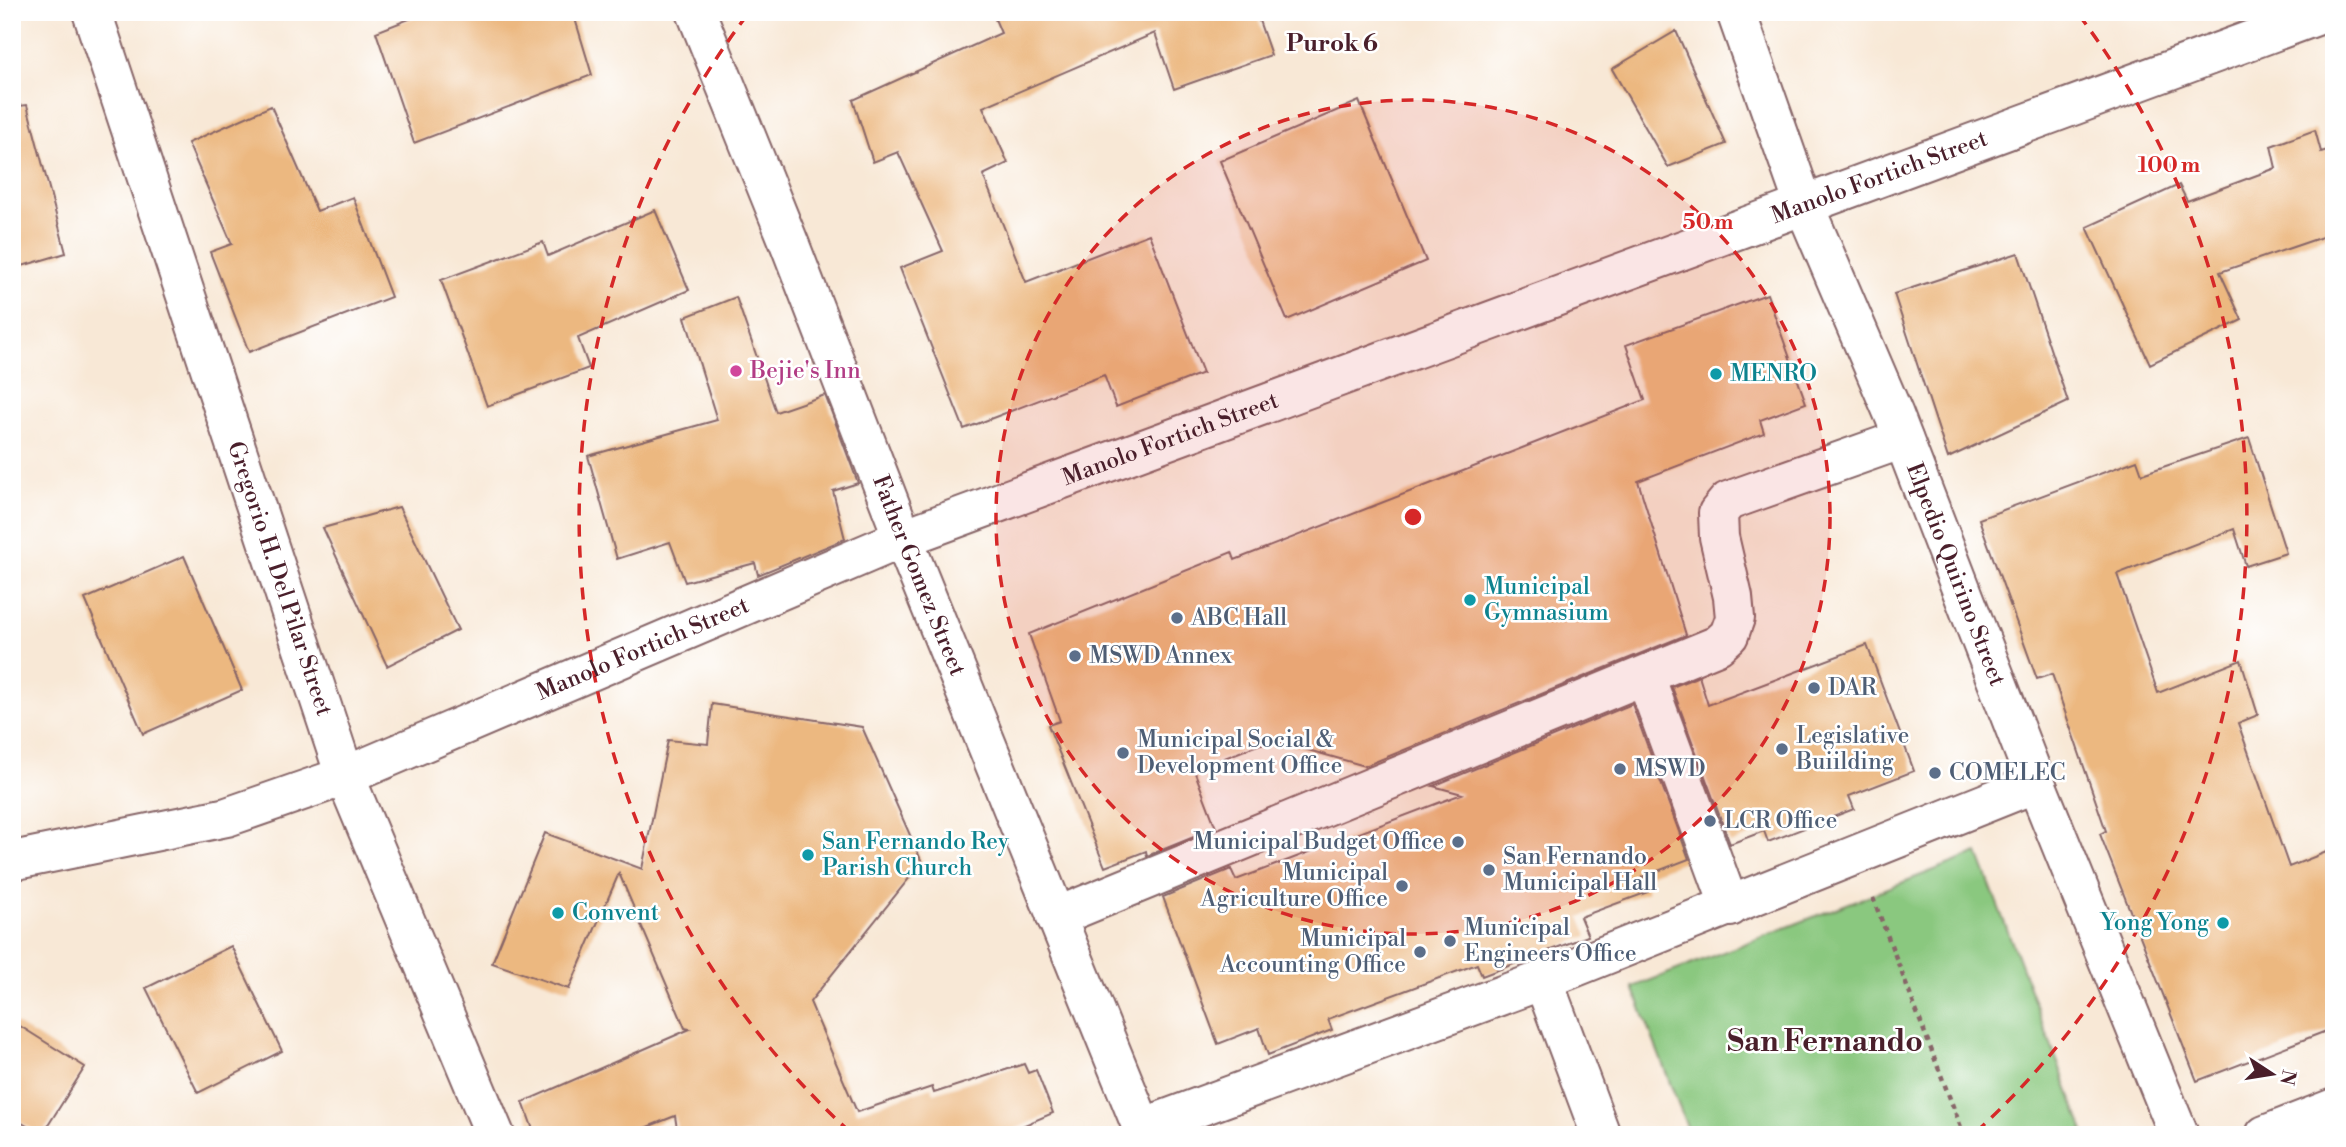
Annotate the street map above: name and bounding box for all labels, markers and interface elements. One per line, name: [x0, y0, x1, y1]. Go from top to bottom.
district label: Purok 6: [1286, 29, 1378, 59]
street label: Manolo Fortich Street: [1768, 125, 1991, 230]
text: 100 m: [2138, 153, 2200, 179]
text: 50 m: [1683, 210, 1733, 236]
place label: Bejie's Inn: [749, 357, 861, 385]
place label: MENRO: [1730, 360, 1817, 388]
marker: Bejie's Inn: [728, 363, 744, 379]
marker: MENRO: [1708, 366, 1724, 382]
street label: Manolo Fortich Street: [1058, 387, 1282, 492]
street label: Gregorio H. Del Pilar Street: [221, 438, 338, 720]
street label: Elpedio Quirino Street: [1900, 459, 2011, 690]
street label: Father Gomez Street: [866, 471, 971, 680]
centre of rings: [1401, 505, 1425, 529]
place label: Municipal Gymnasium: [1484, 573, 1609, 627]
street label: Manolo Fortich Street: [532, 591, 753, 707]
marker: Municipal Gymnasium: [1462, 592, 1478, 608]
place label: ABC Hall: [1190, 604, 1287, 632]
marker: ABC Hall: [1169, 610, 1185, 626]
place label: MSWD Annex: [1089, 642, 1232, 670]
marker: MSWD Annex: [1067, 648, 1083, 664]
place label: DAR: [1828, 674, 1877, 702]
marker: DAR: [1806, 680, 1822, 696]
place label: Legislative Buiilding: [1795, 722, 1909, 776]
place label: Municipal Social & Development Office: [1137, 726, 1342, 780]
marker: Legislative Buiilding: [1774, 741, 1790, 757]
marker: Municipal Social & Development Office: [1115, 745, 1131, 761]
place label: MSWD: [1634, 755, 1706, 783]
place label: COMELEC: [1949, 759, 2066, 787]
marker: MSWD: [1612, 761, 1628, 777]
marker: COMELEC: [1927, 765, 1943, 781]
place label: LCR Office: [1724, 807, 1837, 835]
marker: LCR Office: [1702, 813, 1718, 829]
place label: San Fernando Rey Parish Church: [822, 828, 1010, 882]
place label: Municipal Budget Office: [1193, 828, 1444, 856]
marker: Municipal Budget Office: [1450, 834, 1466, 850]
place label: San Fernando Municipal Hall: [1503, 843, 1657, 897]
marker: San Fernando Rey Parish Church: [800, 847, 816, 863]
place label: Municipal Agriculture Office: [1199, 859, 1388, 913]
marker: San Fernando Municipal Hall: [1481, 862, 1497, 878]
marker: Municipal Agriculture Office: [1394, 878, 1410, 894]
place label: Convent: [572, 899, 659, 927]
marker: Convent: [550, 905, 566, 921]
place label: Yong Yong: [2099, 909, 2209, 937]
place label: Municipal Engineers Office: [1464, 914, 1637, 968]
marker: Yong Yong: [2215, 915, 2231, 931]
place label: Municipal Accounting Office: [1219, 925, 1406, 979]
marker: Municipal Engineers Office: [1442, 933, 1458, 949]
marker: Municipal Accounting Office: [1412, 944, 1428, 960]
district label: San Fernando: [1727, 1023, 1923, 1061]
north arrow: [2238, 1038, 2308, 1108]
text: N: [2274, 1067, 2301, 1087]

